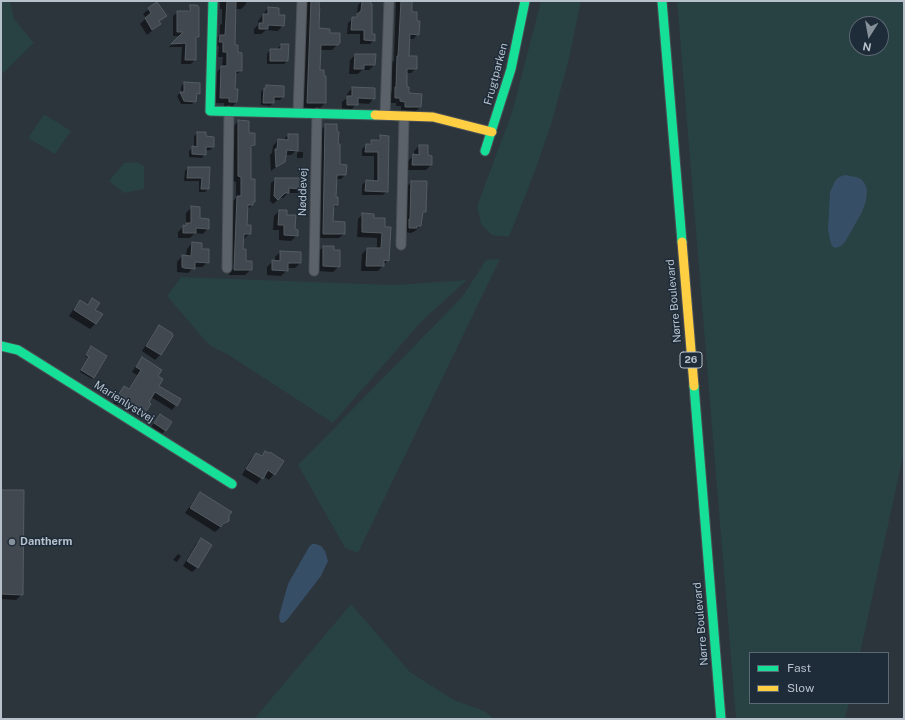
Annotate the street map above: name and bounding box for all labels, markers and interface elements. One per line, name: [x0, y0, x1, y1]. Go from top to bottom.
north arrow: [849, 16, 889, 56]
text: N: [862, 40, 872, 54]
street label: Frugtparken: [481, 42, 511, 106]
street label: Nøddevej: [296, 168, 310, 216]
street label: Nørre Boulevard: [664, 259, 684, 343]
road number: 26: [680, 352, 702, 368]
street label: Marienlystvej: [91, 378, 157, 426]
place label: Dantherm: [20, 535, 72, 549]
marker: Dantherm: [7, 537, 17, 547]
street label: Nørre Boulevard: [691, 582, 711, 666]
legend: [749, 652, 889, 704]
text: Fast: [787, 661, 811, 675]
text: Slow: [787, 681, 814, 695]

